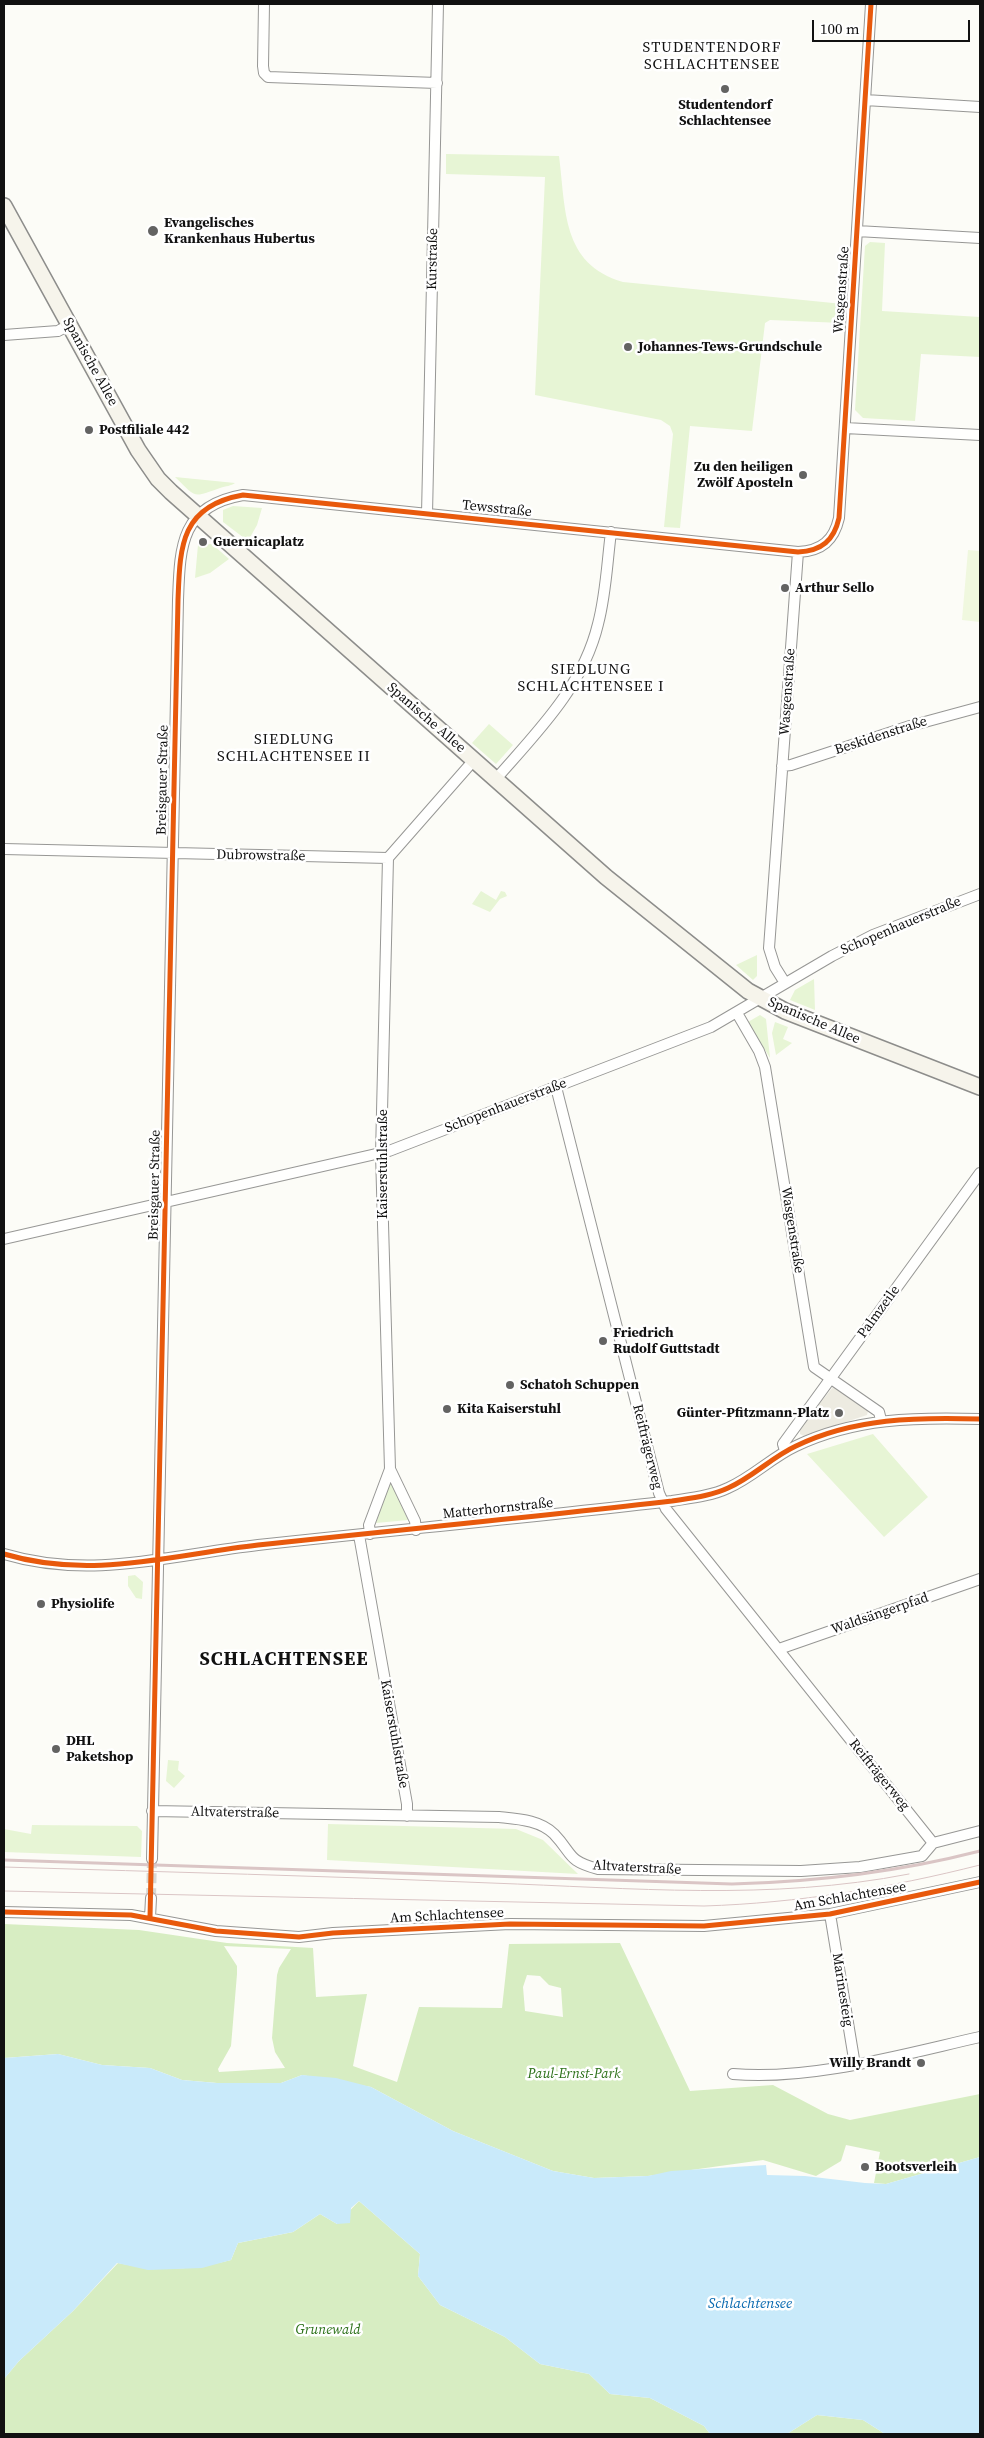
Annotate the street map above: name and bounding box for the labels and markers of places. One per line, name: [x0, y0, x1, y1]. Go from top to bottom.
marker: Studentendorf Schlachtensee: [719, 83, 731, 95]
place label: Studentendorf Schlachtensee: [678, 97, 772, 130]
place label: Evangelisches Krankenhaus Hubertus: [164, 215, 315, 248]
marker: Evangelisches Krankenhaus Hubertus: [146, 224, 160, 238]
place label: Johannes-Tews-Grundschule: [638, 339, 822, 355]
marker: Johannes-Tews-Grundschule: [622, 341, 634, 353]
place label: Postfiliale 442: [99, 422, 189, 438]
marker: Postfiliale 442: [83, 424, 95, 436]
place label: Zu den heiligen Zwölf Aposteln: [694, 459, 793, 492]
marker: Zu den heiligen Zwölf Aposteln: [797, 469, 809, 481]
place label: Guernicaplatz: [213, 534, 304, 550]
marker: Guernicaplatz: [197, 536, 209, 548]
place label: Arthur Sello: [795, 580, 874, 596]
marker: Arthur Sello: [779, 582, 791, 594]
place label: Friedrich Rudolf Guttstadt: [613, 1325, 720, 1358]
marker: Friedrich Rudolf Guttstadt: [597, 1335, 609, 1347]
place label: Schatoh Schuppen: [520, 1377, 639, 1393]
marker: Schatoh Schuppen: [504, 1379, 516, 1391]
place label: Kita Kaiserstuhl: [457, 1401, 561, 1417]
marker: Kita Kaiserstuhl: [441, 1403, 453, 1415]
place label: Günter-Pfitzmann-Platz: [677, 1405, 829, 1421]
marker: Günter-Pfitzmann-Platz: [833, 1407, 845, 1419]
place label: Physiolife: [51, 1596, 115, 1612]
marker: Physiolife: [35, 1598, 47, 1610]
place label: DHL Paketshop: [66, 1733, 133, 1765]
marker: DHL Paketshop: [50, 1743, 62, 1755]
place label: Willy Brandt: [829, 2055, 911, 2071]
marker: Willy Brandt: [915, 2057, 927, 2069]
place label: Bootsverleih: [875, 2159, 957, 2175]
marker: Bootsverleih: [859, 2161, 871, 2173]

